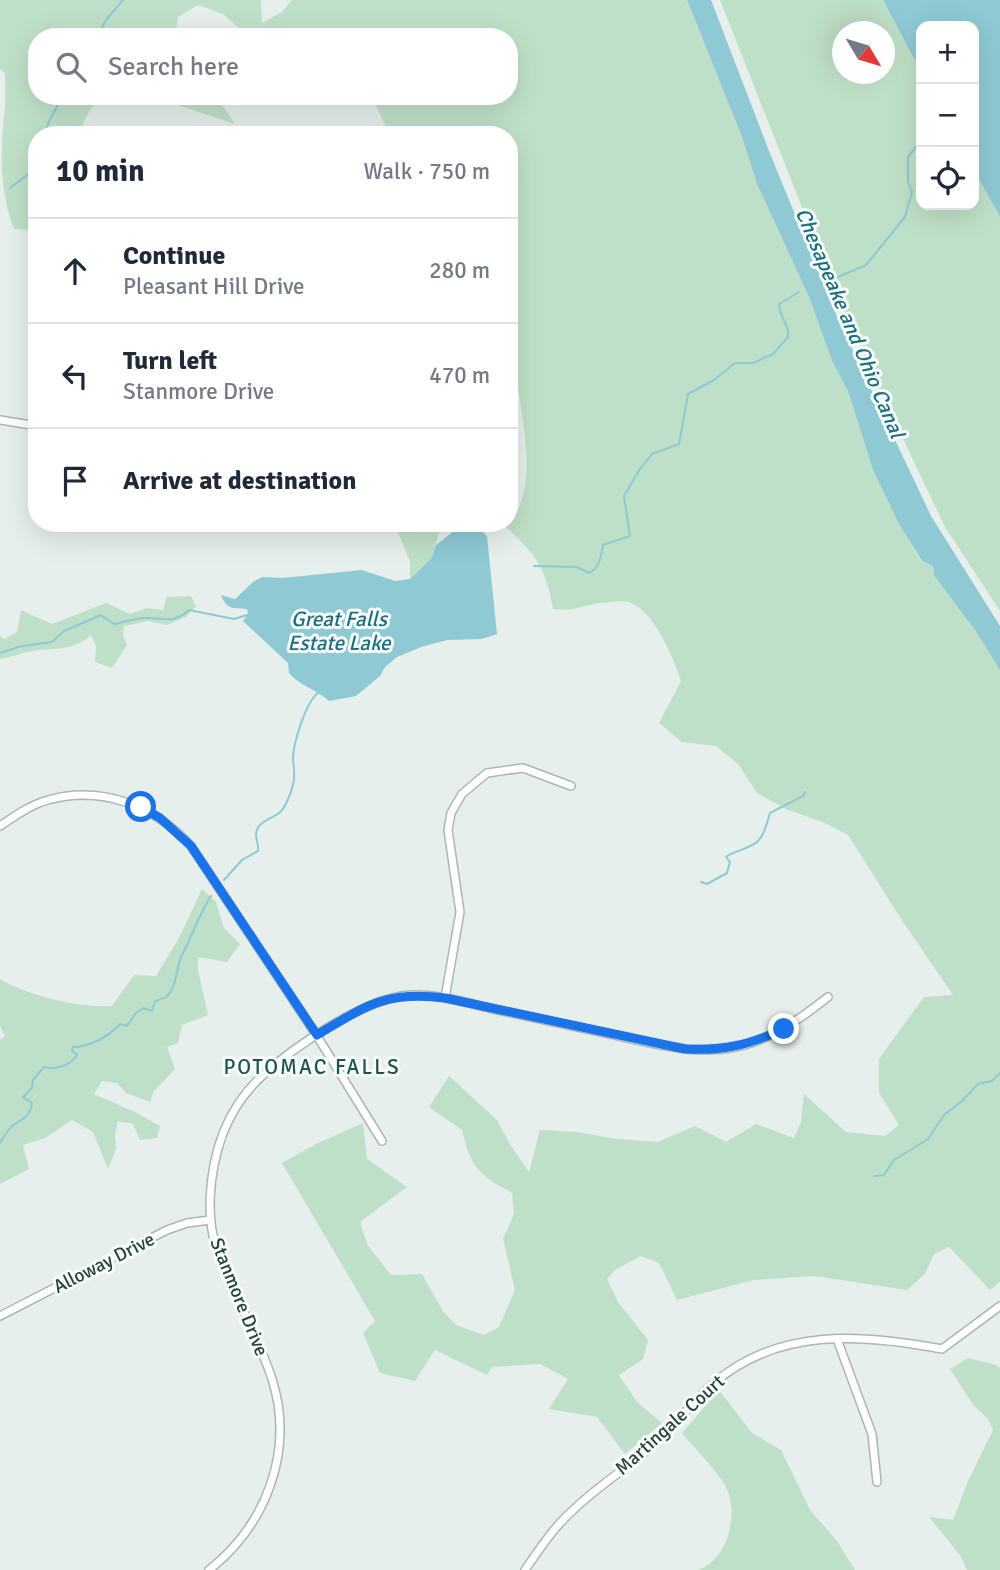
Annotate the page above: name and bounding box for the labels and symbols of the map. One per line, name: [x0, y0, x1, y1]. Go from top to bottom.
north arrow: [832, 21, 895, 84]
water label: Chesapeake and Ohio Canal: [790, 204, 911, 444]
water label: Great Falls Estate Lake: [287, 606, 392, 656]
route start: [125, 791, 156, 822]
route end: [768, 1013, 799, 1044]
district label: POTOMAC FALLS: [223, 1054, 401, 1080]
street label: Alloway Drive: [49, 1227, 159, 1299]
street label: Stanmore Drive: [204, 1235, 274, 1359]
street label: Martingale Court: [610, 1369, 730, 1480]

